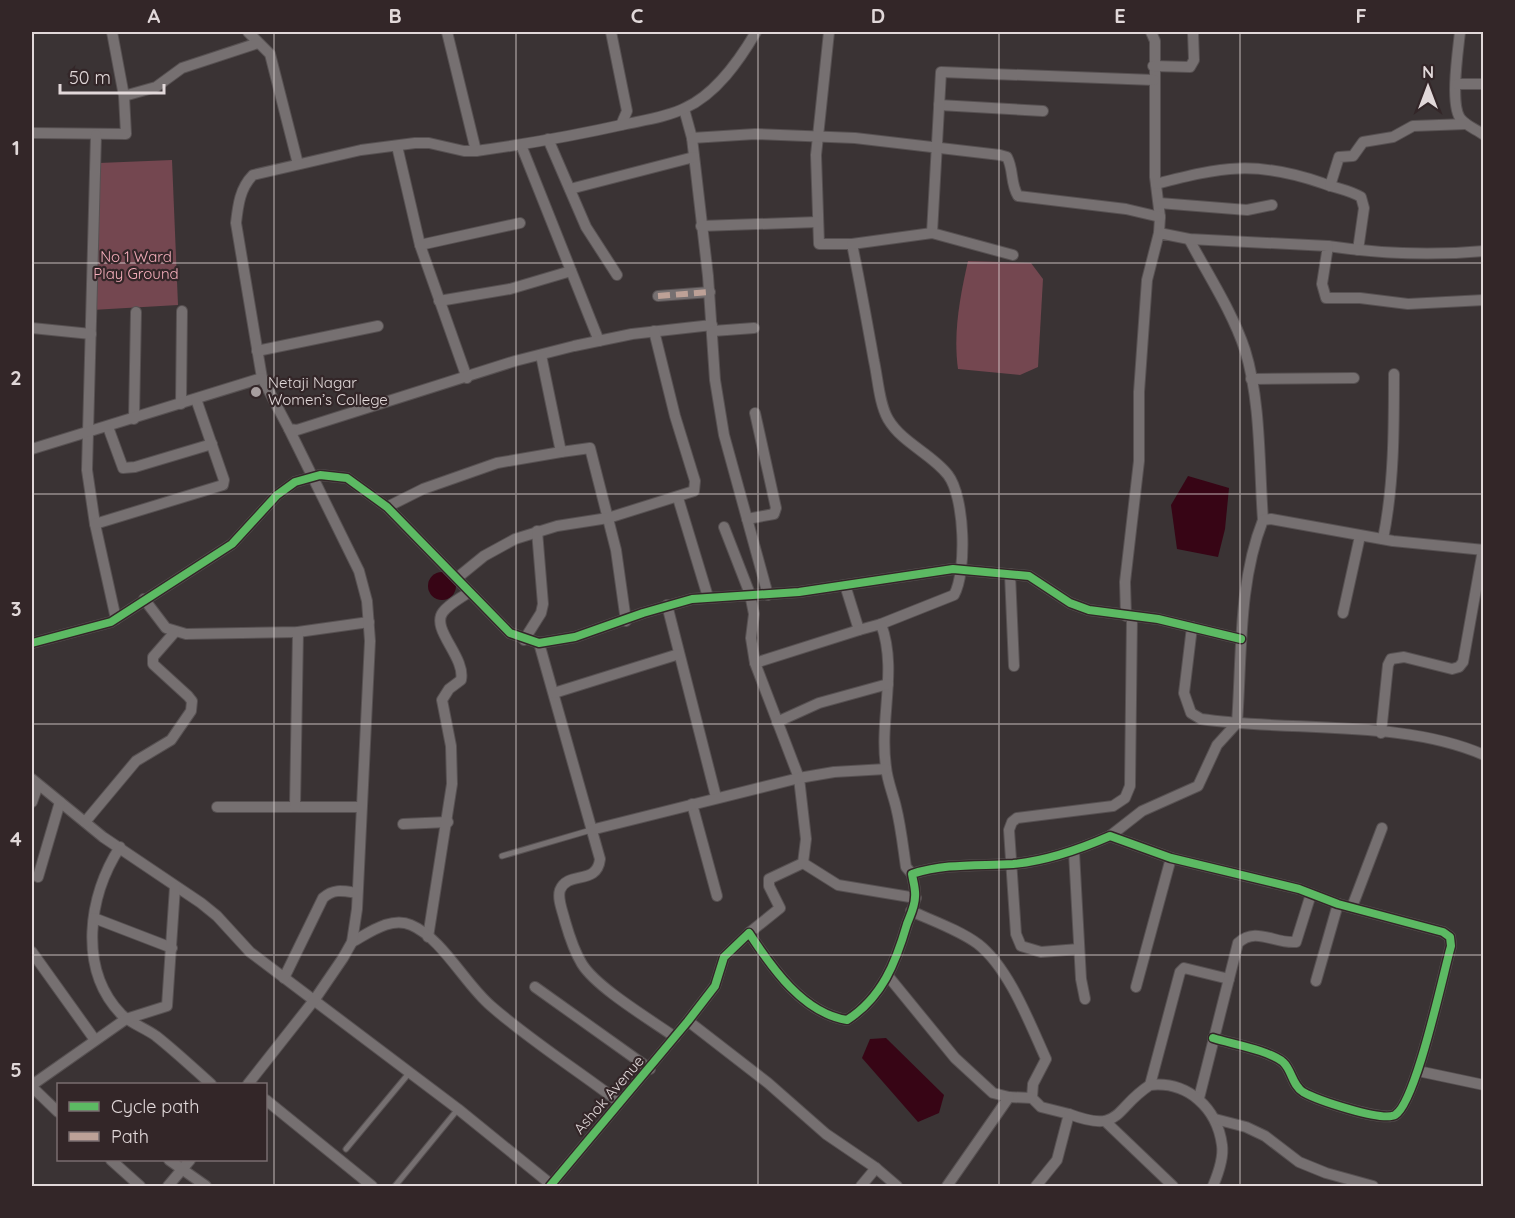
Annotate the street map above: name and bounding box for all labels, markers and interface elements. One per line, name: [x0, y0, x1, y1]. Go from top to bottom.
text: A: [148, 3, 161, 28]
text: B: [388, 3, 402, 28]
text: C: [631, 3, 644, 28]
text: D: [871, 3, 885, 28]
text: E: [1114, 3, 1126, 28]
text: F: [1355, 3, 1367, 28]
scale bar: [60, 57, 164, 95]
north arrow: [1398, 57, 1458, 117]
text: N: [1422, 62, 1434, 82]
text: 50 m: [69, 66, 111, 89]
text: 1: [12, 135, 20, 160]
park label: No 1 Ward Play Ground: [93, 247, 179, 283]
text: 2: [10, 365, 22, 390]
place label: Netaji Nagar Women’s College: [268, 373, 388, 409]
marker: Netaji Nagar Women’s College: [249, 385, 263, 399]
text: 3: [11, 596, 21, 621]
text: 4: [10, 826, 22, 851]
street label: Ashok Avenue: [569, 1052, 648, 1138]
text: 5: [10, 1057, 22, 1082]
legend: [57, 1083, 267, 1161]
text: Cycle path: [111, 1095, 199, 1118]
text: Path: [111, 1125, 149, 1148]

